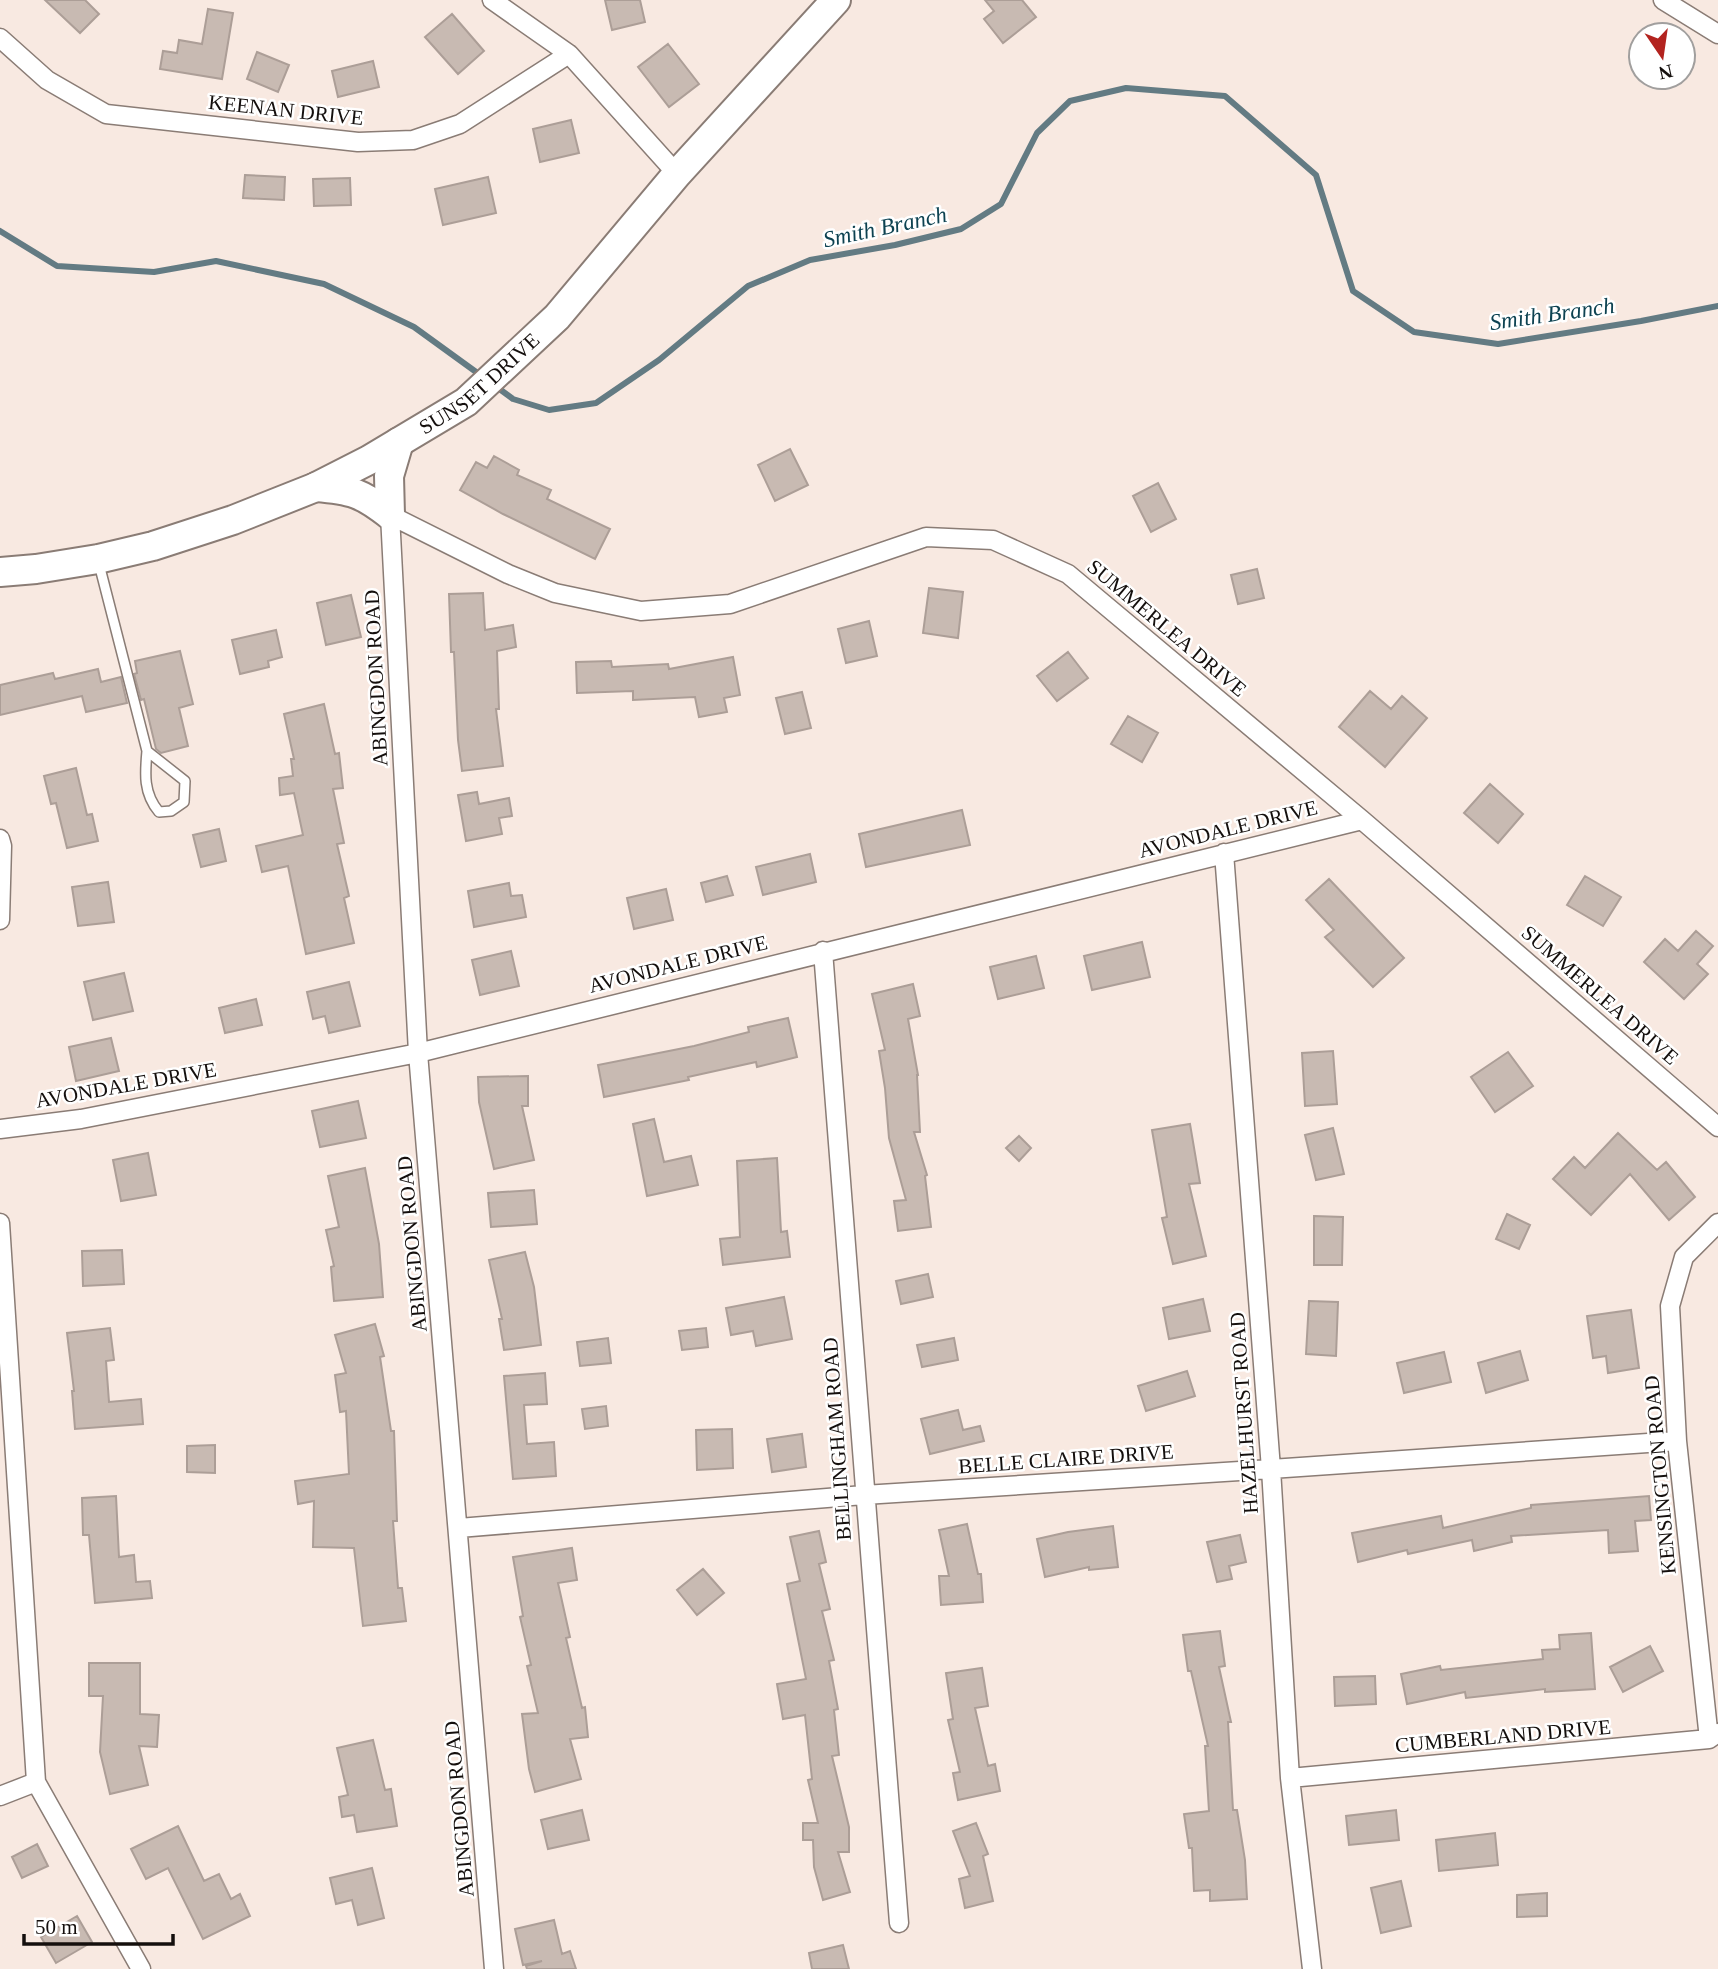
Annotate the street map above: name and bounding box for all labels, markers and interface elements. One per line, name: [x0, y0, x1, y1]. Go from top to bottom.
north arrow: [1627, 21, 1697, 91]
text: N: [1656, 60, 1675, 84]
street label: KEENAN DRIVE: [207, 90, 365, 130]
water label: Smith Branch: [821, 202, 949, 252]
water label: Smith Branch: [1488, 293, 1616, 335]
street label: SUNSET DRIVE: [415, 328, 544, 439]
street label: SUMMERLEA DRIVE: [1083, 554, 1251, 702]
street label: ABINGDON ROAD: [359, 589, 393, 767]
street label: AVONDALE DRIVE: [1136, 795, 1320, 863]
street label: SUMMERLEA DRIVE: [1517, 920, 1683, 1070]
street label: AVONDALE DRIVE: [586, 930, 770, 998]
street label: AVONDALE DRIVE: [34, 1057, 218, 1113]
street label: ABINGDON ROAD: [392, 1155, 432, 1333]
street label: HAZELHURST ROAD: [1225, 1311, 1263, 1515]
street label: BELLINGHAM ROAD: [818, 1337, 856, 1541]
street label: KENSINGTON ROAD: [1639, 1374, 1681, 1576]
street label: BELLE CLAIRE DRIVE: [958, 1440, 1174, 1478]
street label: CUMBERLAND DRIVE: [1394, 1715, 1612, 1757]
street label: ABINGDON ROAD: [439, 1720, 479, 1898]
scale bar: [24, 1902, 173, 1946]
text: 50 m: [35, 1915, 78, 1939]

